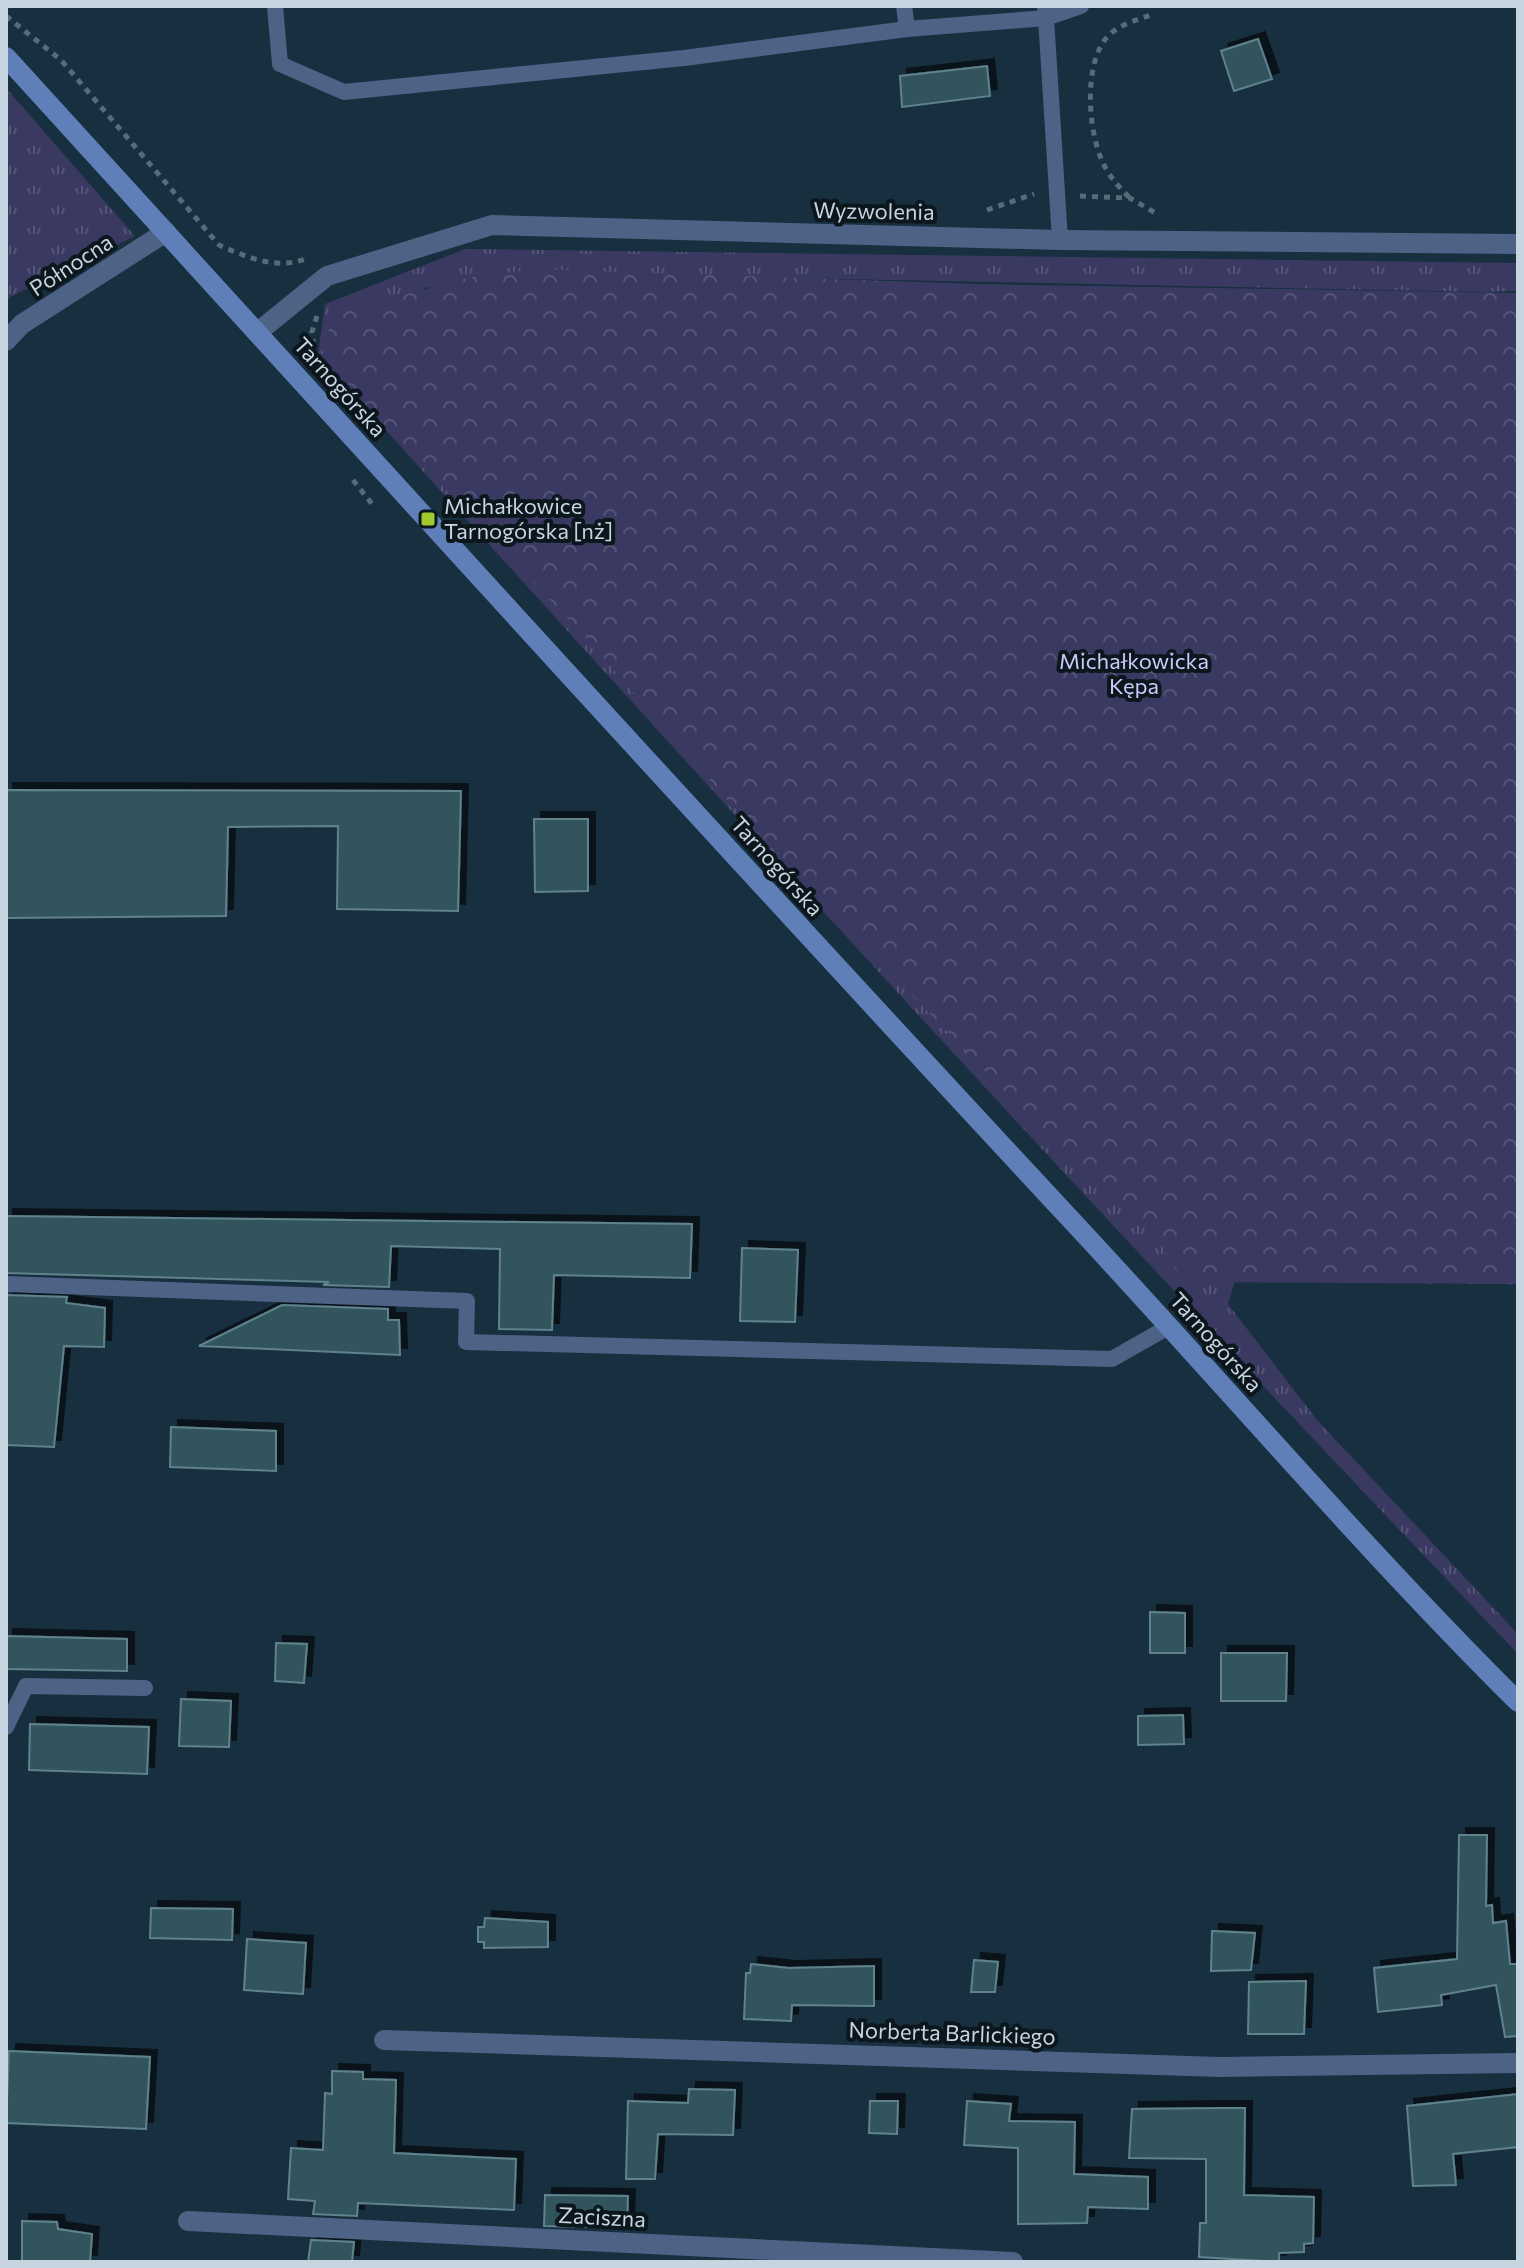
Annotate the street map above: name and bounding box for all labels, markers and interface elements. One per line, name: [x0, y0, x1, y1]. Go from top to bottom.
street label: Wyzwolenia: [813, 196, 935, 225]
street label: Północna: [24, 228, 117, 301]
street label: Tarnogórska: [289, 331, 392, 442]
place label: Michałkowice Tarnogórska [nż]: [444, 492, 613, 544]
marker: Michałkowice Tarnogórska [nż]: [419, 510, 437, 528]
park label: Michałkowicka Kępa: [1059, 647, 1209, 699]
street label: Tarnogórska: [726, 810, 829, 921]
street label: Tarnogórska: [1165, 1286, 1268, 1397]
street label: Norberta Barlickiego: [848, 2015, 1056, 2050]
street label: Zaciszna: [557, 2201, 647, 2232]

